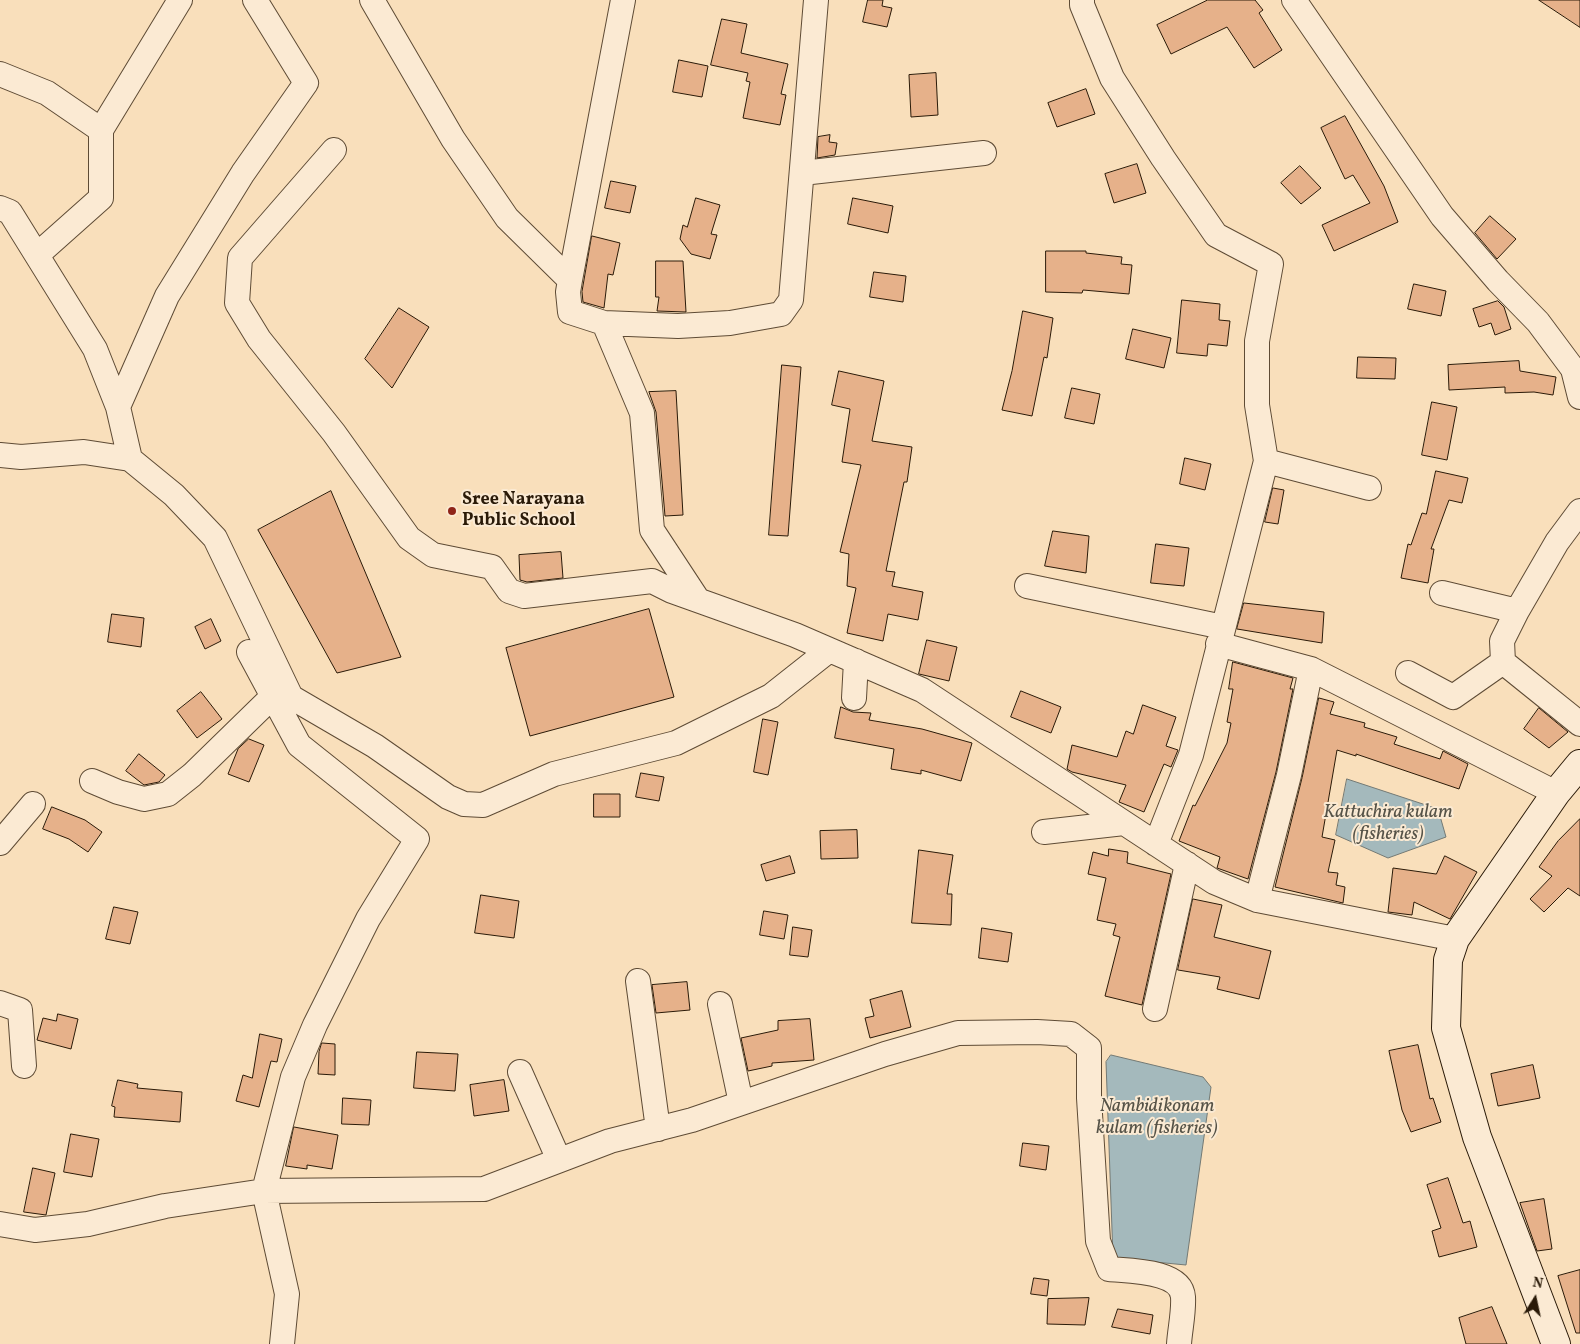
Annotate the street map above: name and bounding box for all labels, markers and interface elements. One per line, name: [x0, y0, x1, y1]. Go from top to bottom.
place label: Sree Narayana Public School: [462, 490, 585, 532]
marker: Sree Narayana Public School: [446, 505, 458, 517]
water label: Kattuchira kulam (fisheries): [1323, 803, 1453, 847]
water label: Nambidikonam kulam (fisheries): [1096, 1097, 1218, 1141]
text: N: [1531, 1273, 1544, 1294]
north arrow: [1510, 1274, 1560, 1324]

